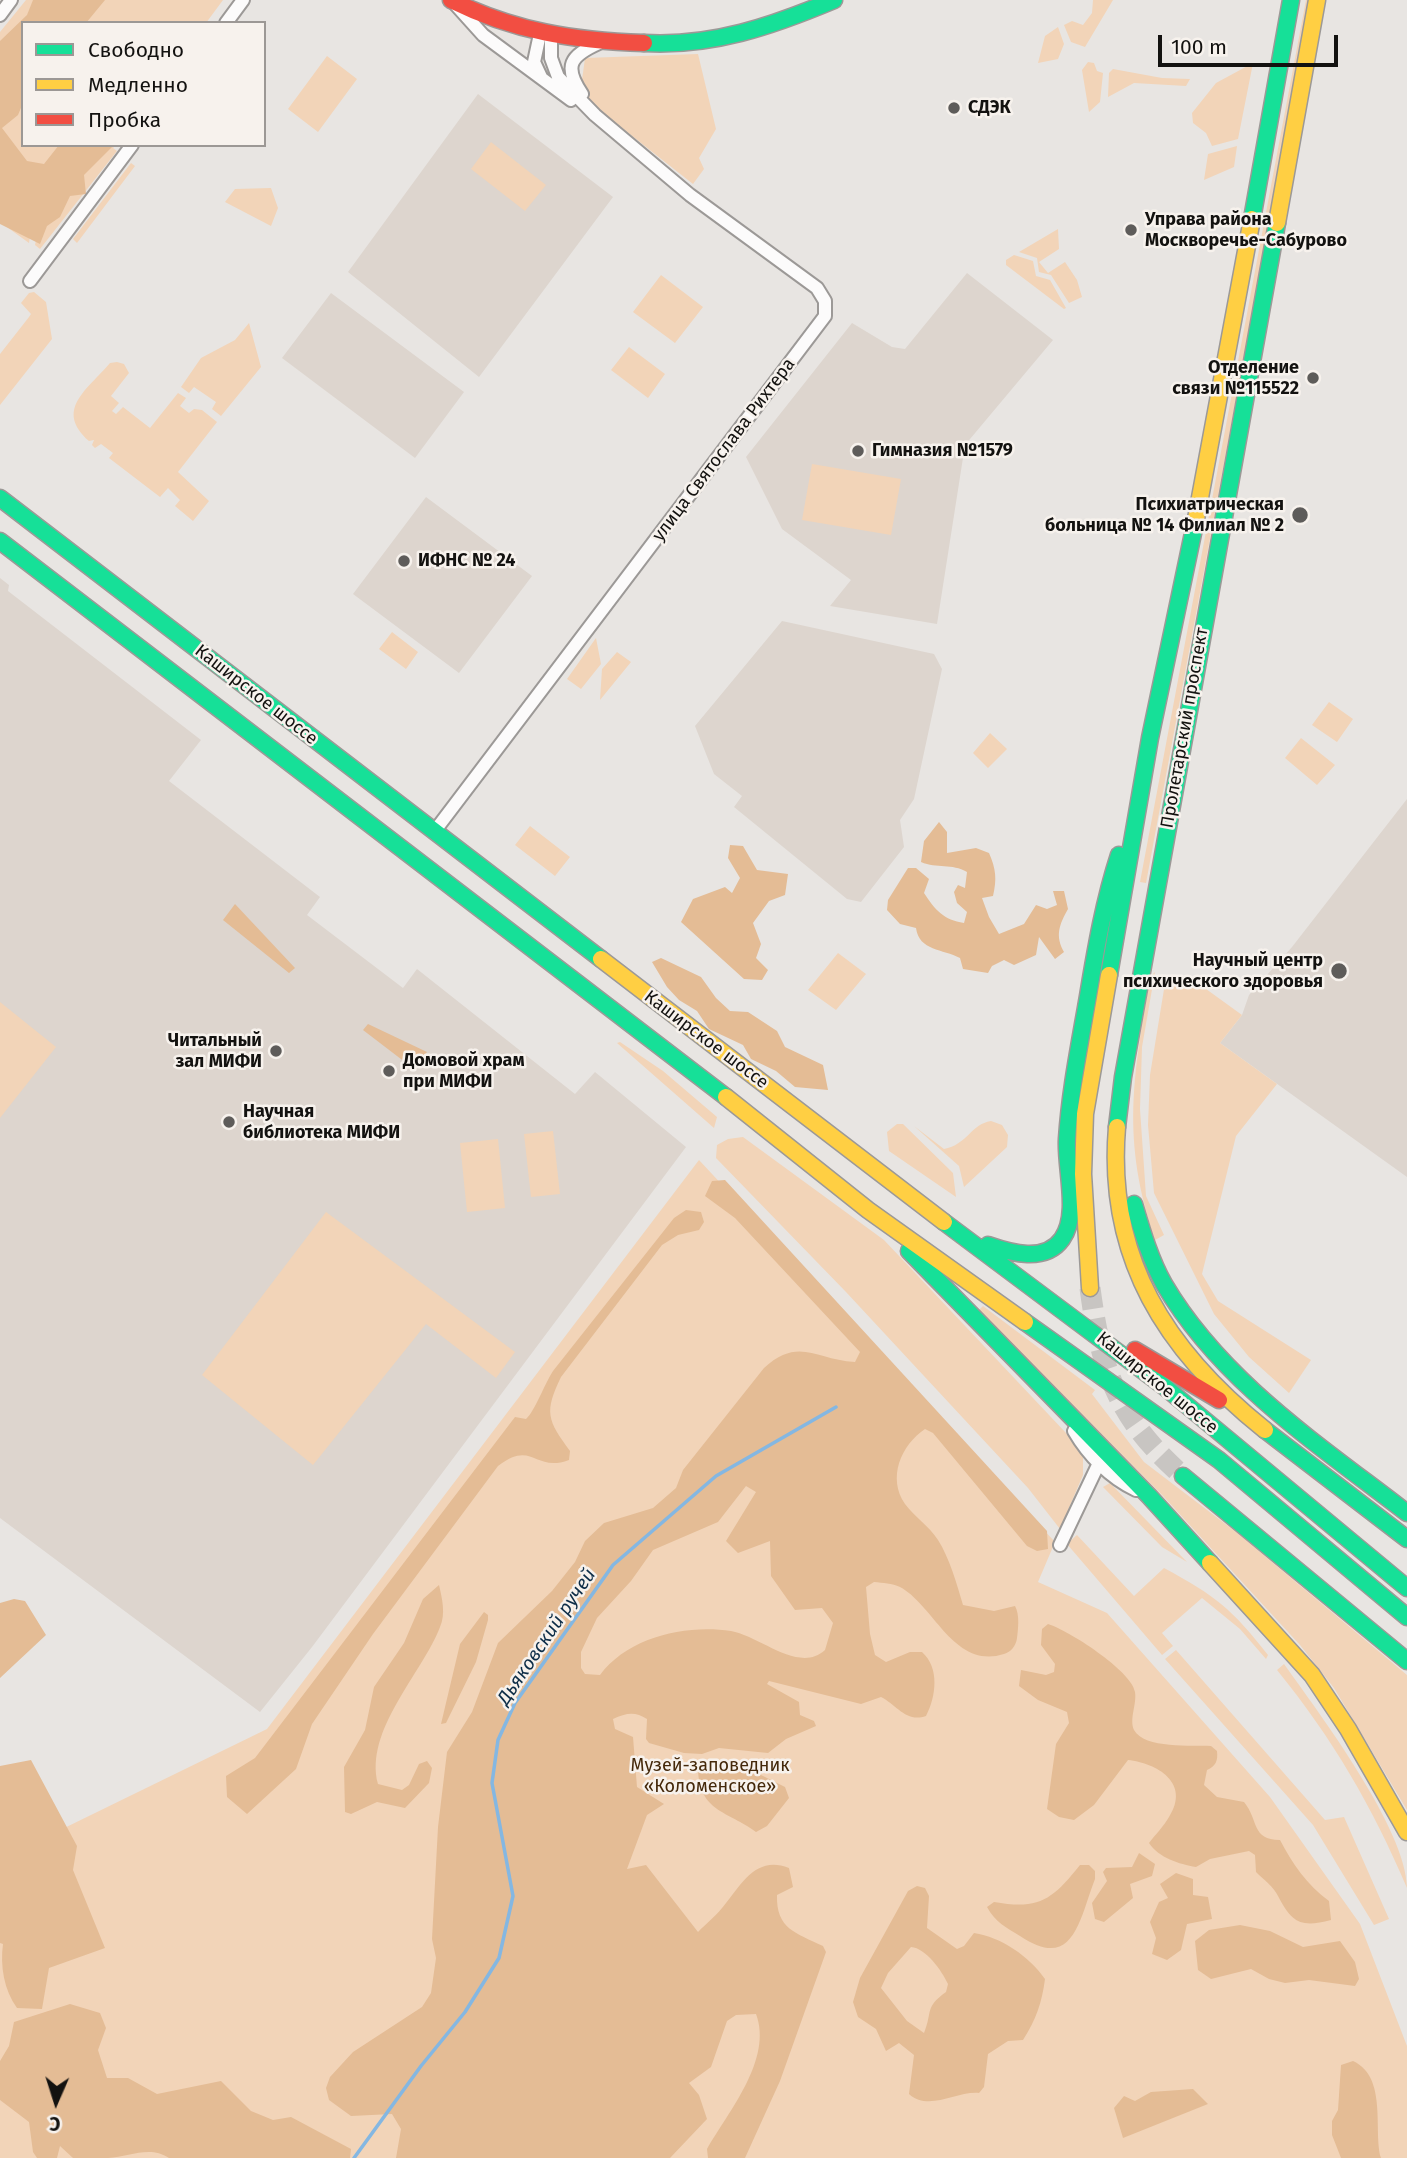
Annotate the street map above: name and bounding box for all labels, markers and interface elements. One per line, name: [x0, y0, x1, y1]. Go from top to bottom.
legend: [21, 21, 266, 147]
scale bar: [1162, 21, 1342, 65]
text: 100 m: [1171, 34, 1227, 60]
text: Свободно: [88, 37, 184, 63]
text: Медленно: [88, 72, 188, 98]
place label: СДЭК: [968, 97, 1011, 119]
marker: СДЭК: [946, 100, 962, 116]
text: Пробка: [88, 107, 161, 133]
place label: Управа района Москворечье-Сабурово: [1145, 209, 1347, 252]
marker: Управа района Москворечье-Сабурово: [1123, 222, 1139, 238]
street label: улица Святослава Рихтера: [648, 354, 800, 546]
place label: Отделение связи №115522: [1172, 357, 1299, 400]
marker: Отделение связи №115522: [1305, 370, 1321, 386]
place label: Гимназия №1579: [872, 440, 1013, 462]
marker: Гимназия №1579: [850, 443, 866, 459]
place label: Психиатрическая больница № 14 Филиал № 2: [1045, 494, 1284, 536]
marker: Психиатрическая больница № 14 Филиал № 2: [1290, 505, 1310, 525]
place label: ИФНС № 24: [418, 550, 516, 572]
marker: ИФНС № 24: [396, 553, 412, 569]
street label: Пролетарский проспект: [1157, 626, 1213, 830]
street label: Каширское шоссе: [190, 640, 322, 750]
place label: Научный центр психического здоровья: [1123, 950, 1323, 992]
marker: Научный центр психического здоровья: [1329, 961, 1349, 981]
street label: Каширское шоссе: [640, 986, 772, 1094]
place label: Читальный зал МИФИ: [168, 1030, 262, 1072]
marker: Читальный зал МИФИ: [268, 1043, 284, 1059]
place label: Домовой храм при МИФИ: [403, 1050, 524, 1092]
marker: Домовой храм при МИФИ: [381, 1063, 397, 1079]
place label: Научная библиотека МИФИ: [243, 1101, 400, 1144]
marker: Научная библиотека МИФИ: [221, 1114, 237, 1130]
street label: Каширское шоссе: [1092, 1327, 1222, 1439]
water label: Дьяковский ручей: [493, 1564, 601, 1710]
park label: Музей-заповедник «Коломенское»: [630, 1755, 790, 1798]
north arrow: [21, 2067, 91, 2137]
text: С: [49, 2112, 61, 2135]

